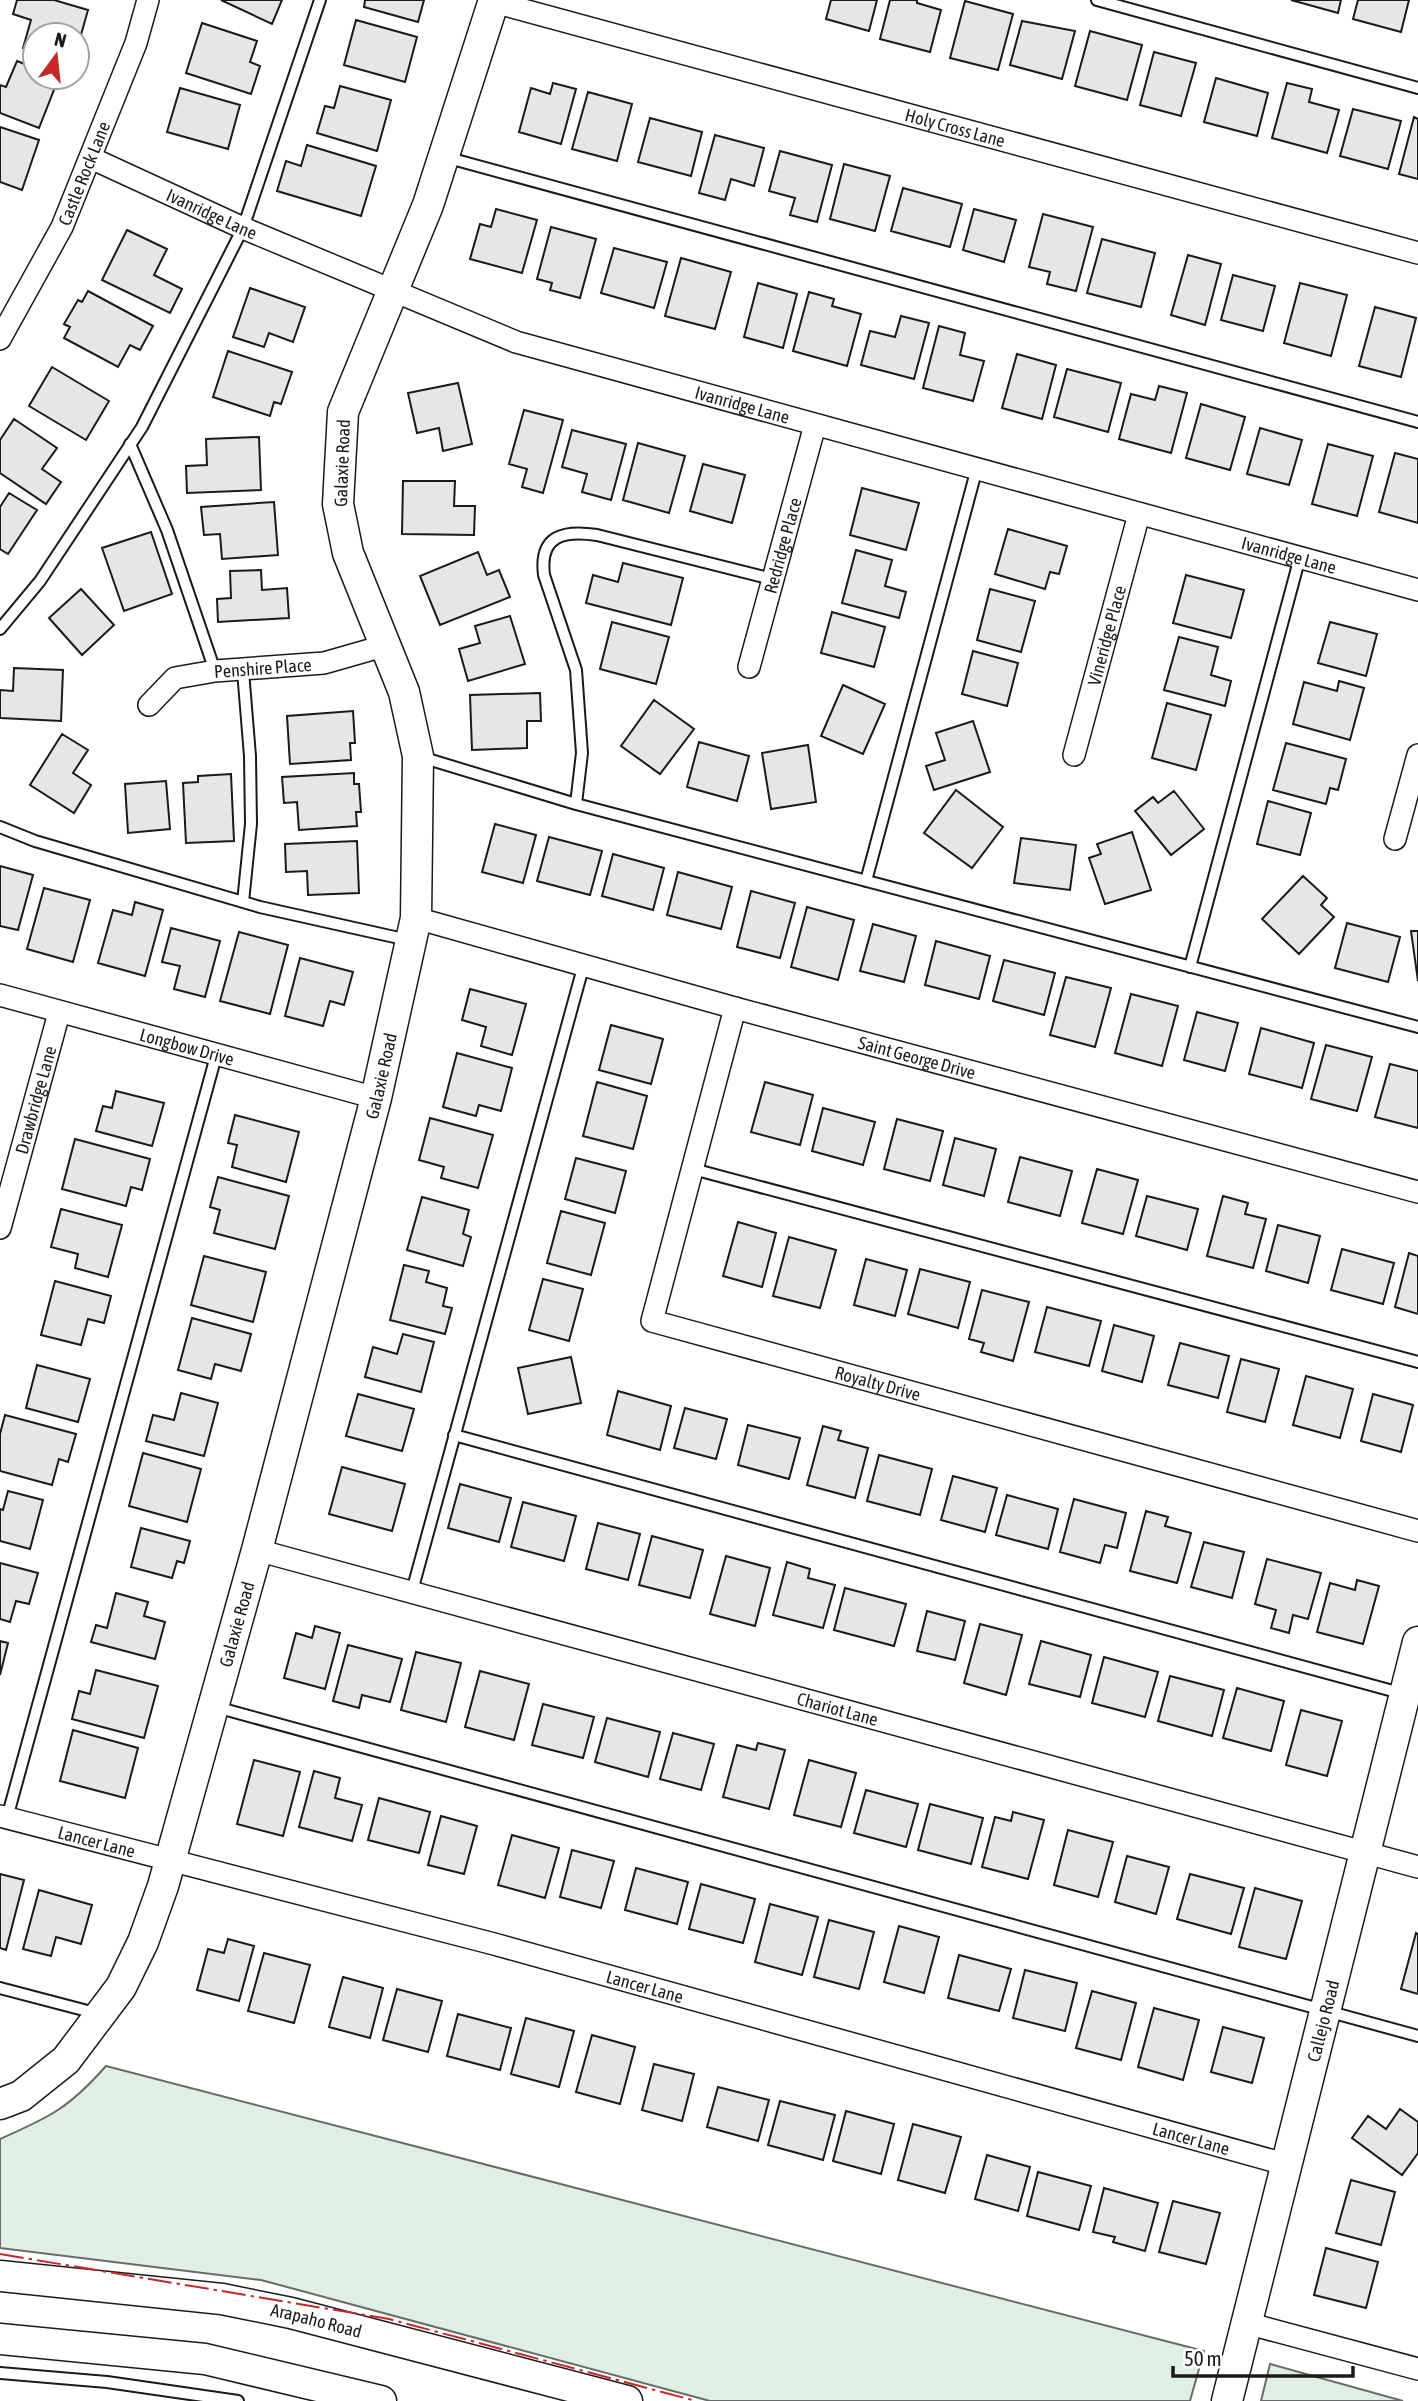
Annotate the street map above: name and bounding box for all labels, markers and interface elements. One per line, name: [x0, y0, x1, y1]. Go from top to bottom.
north arrow: [21, 21, 91, 91]
text: N: [52, 28, 69, 52]
street label: Holy Cross Lane: [903, 104, 1008, 151]
street label: Castle Rock Lane: [53, 118, 114, 228]
street label: Ivanridge Lane: [163, 184, 260, 243]
street label: Ivanridge Lane: [693, 381, 792, 427]
street label: Galaxie Road: [330, 419, 354, 507]
street label: Redridge Place: [759, 495, 805, 596]
street label: Ivanridge Lane: [1239, 532, 1339, 578]
street label: Vineridge Place: [1083, 583, 1130, 688]
street label: Penshire Place: [213, 653, 312, 682]
street label: Longbow Drive: [138, 1023, 237, 1069]
street label: Galaxie Road: [360, 1031, 401, 1121]
street label: Saint George Drive: [856, 1031, 978, 1083]
street label: Drawbridge Lane: [10, 1043, 60, 1156]
street label: Royalty Drive: [833, 1361, 923, 1405]
street label: Galaxie Road: [214, 1579, 258, 1669]
street label: Chariot Lane: [795, 1687, 881, 1730]
street label: Lancer Lane: [56, 1821, 138, 1861]
street label: Lancer Lane: [604, 1965, 686, 2007]
street label: Callejo Road: [1302, 1978, 1343, 2064]
street label: Lancer Lane: [1150, 2117, 1232, 2159]
street label: Arapaho Road: [269, 2299, 364, 2342]
scale bar: [1173, 2334, 1353, 2378]
text: 50 m: [1184, 2346, 1222, 2370]

